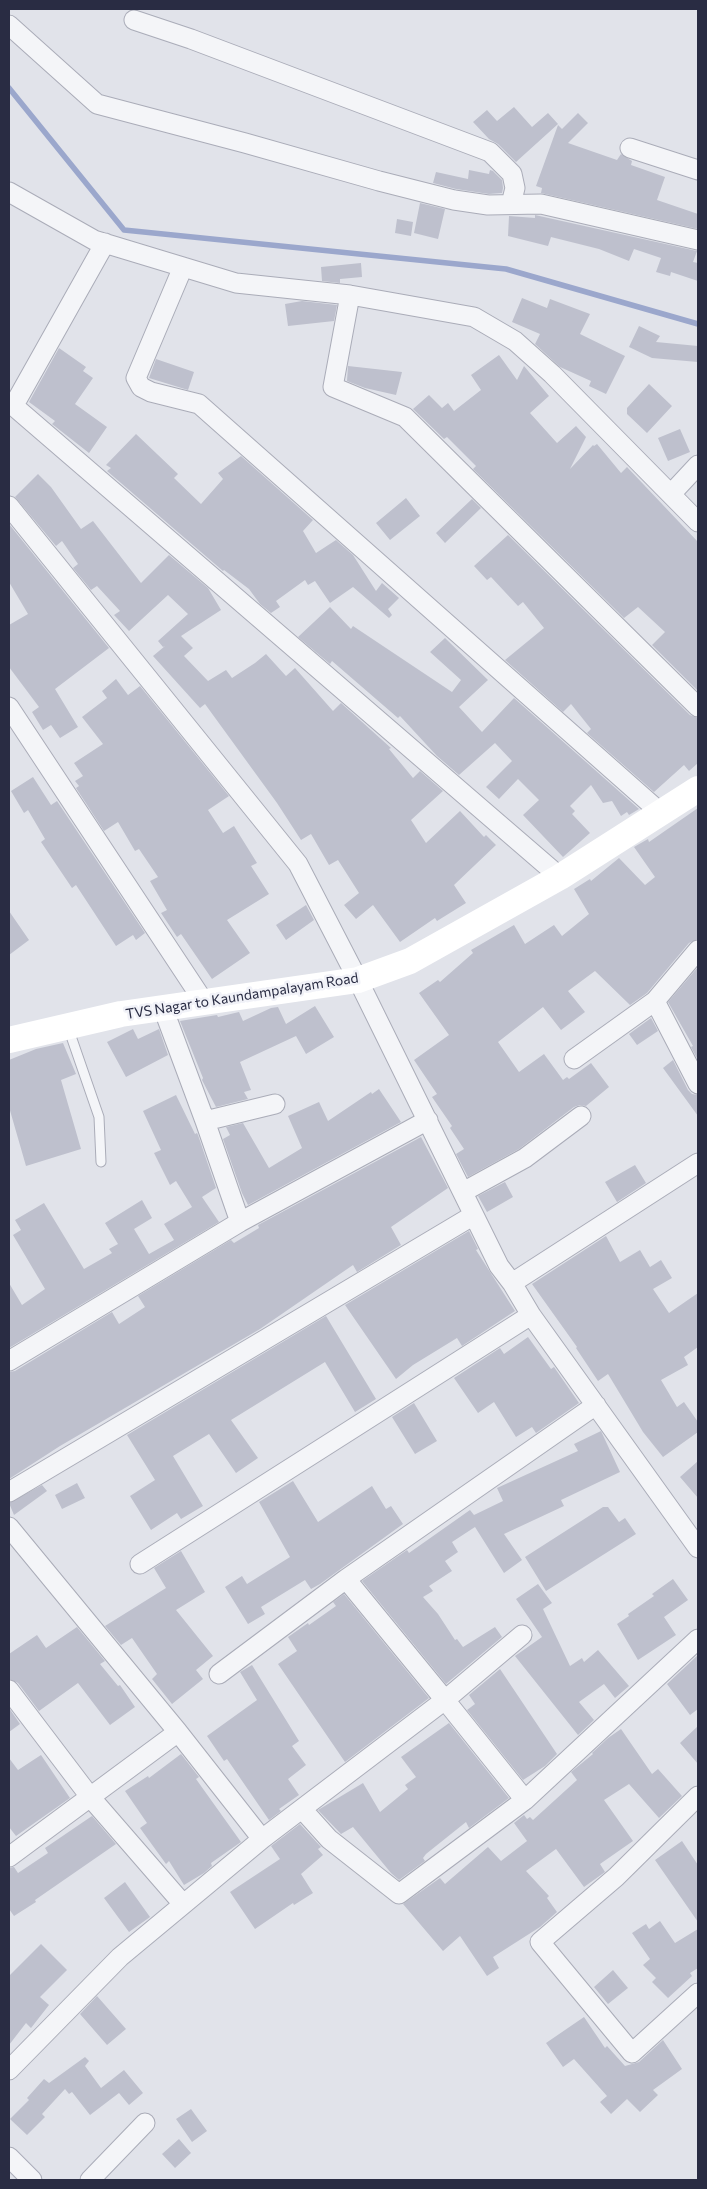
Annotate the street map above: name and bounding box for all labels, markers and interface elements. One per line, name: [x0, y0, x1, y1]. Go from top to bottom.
street label: TVS Nagar to Kaundampalayam Road: [124, 969, 360, 1023]

